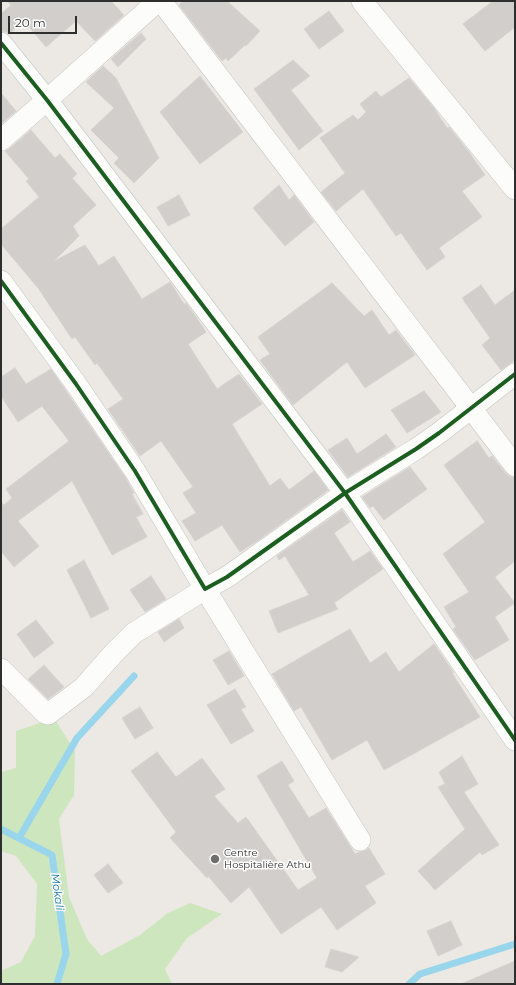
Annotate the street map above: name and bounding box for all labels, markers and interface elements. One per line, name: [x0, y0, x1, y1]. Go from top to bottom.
scale bar: [10, 8, 79, 34]
text: 20 m: [15, 15, 46, 30]
place label: Centre Hospitalière Athu: [224, 847, 311, 870]
marker: Centre Hospitalière Athu: [209, 853, 221, 865]
water label: Mokali: [48, 873, 66, 911]

